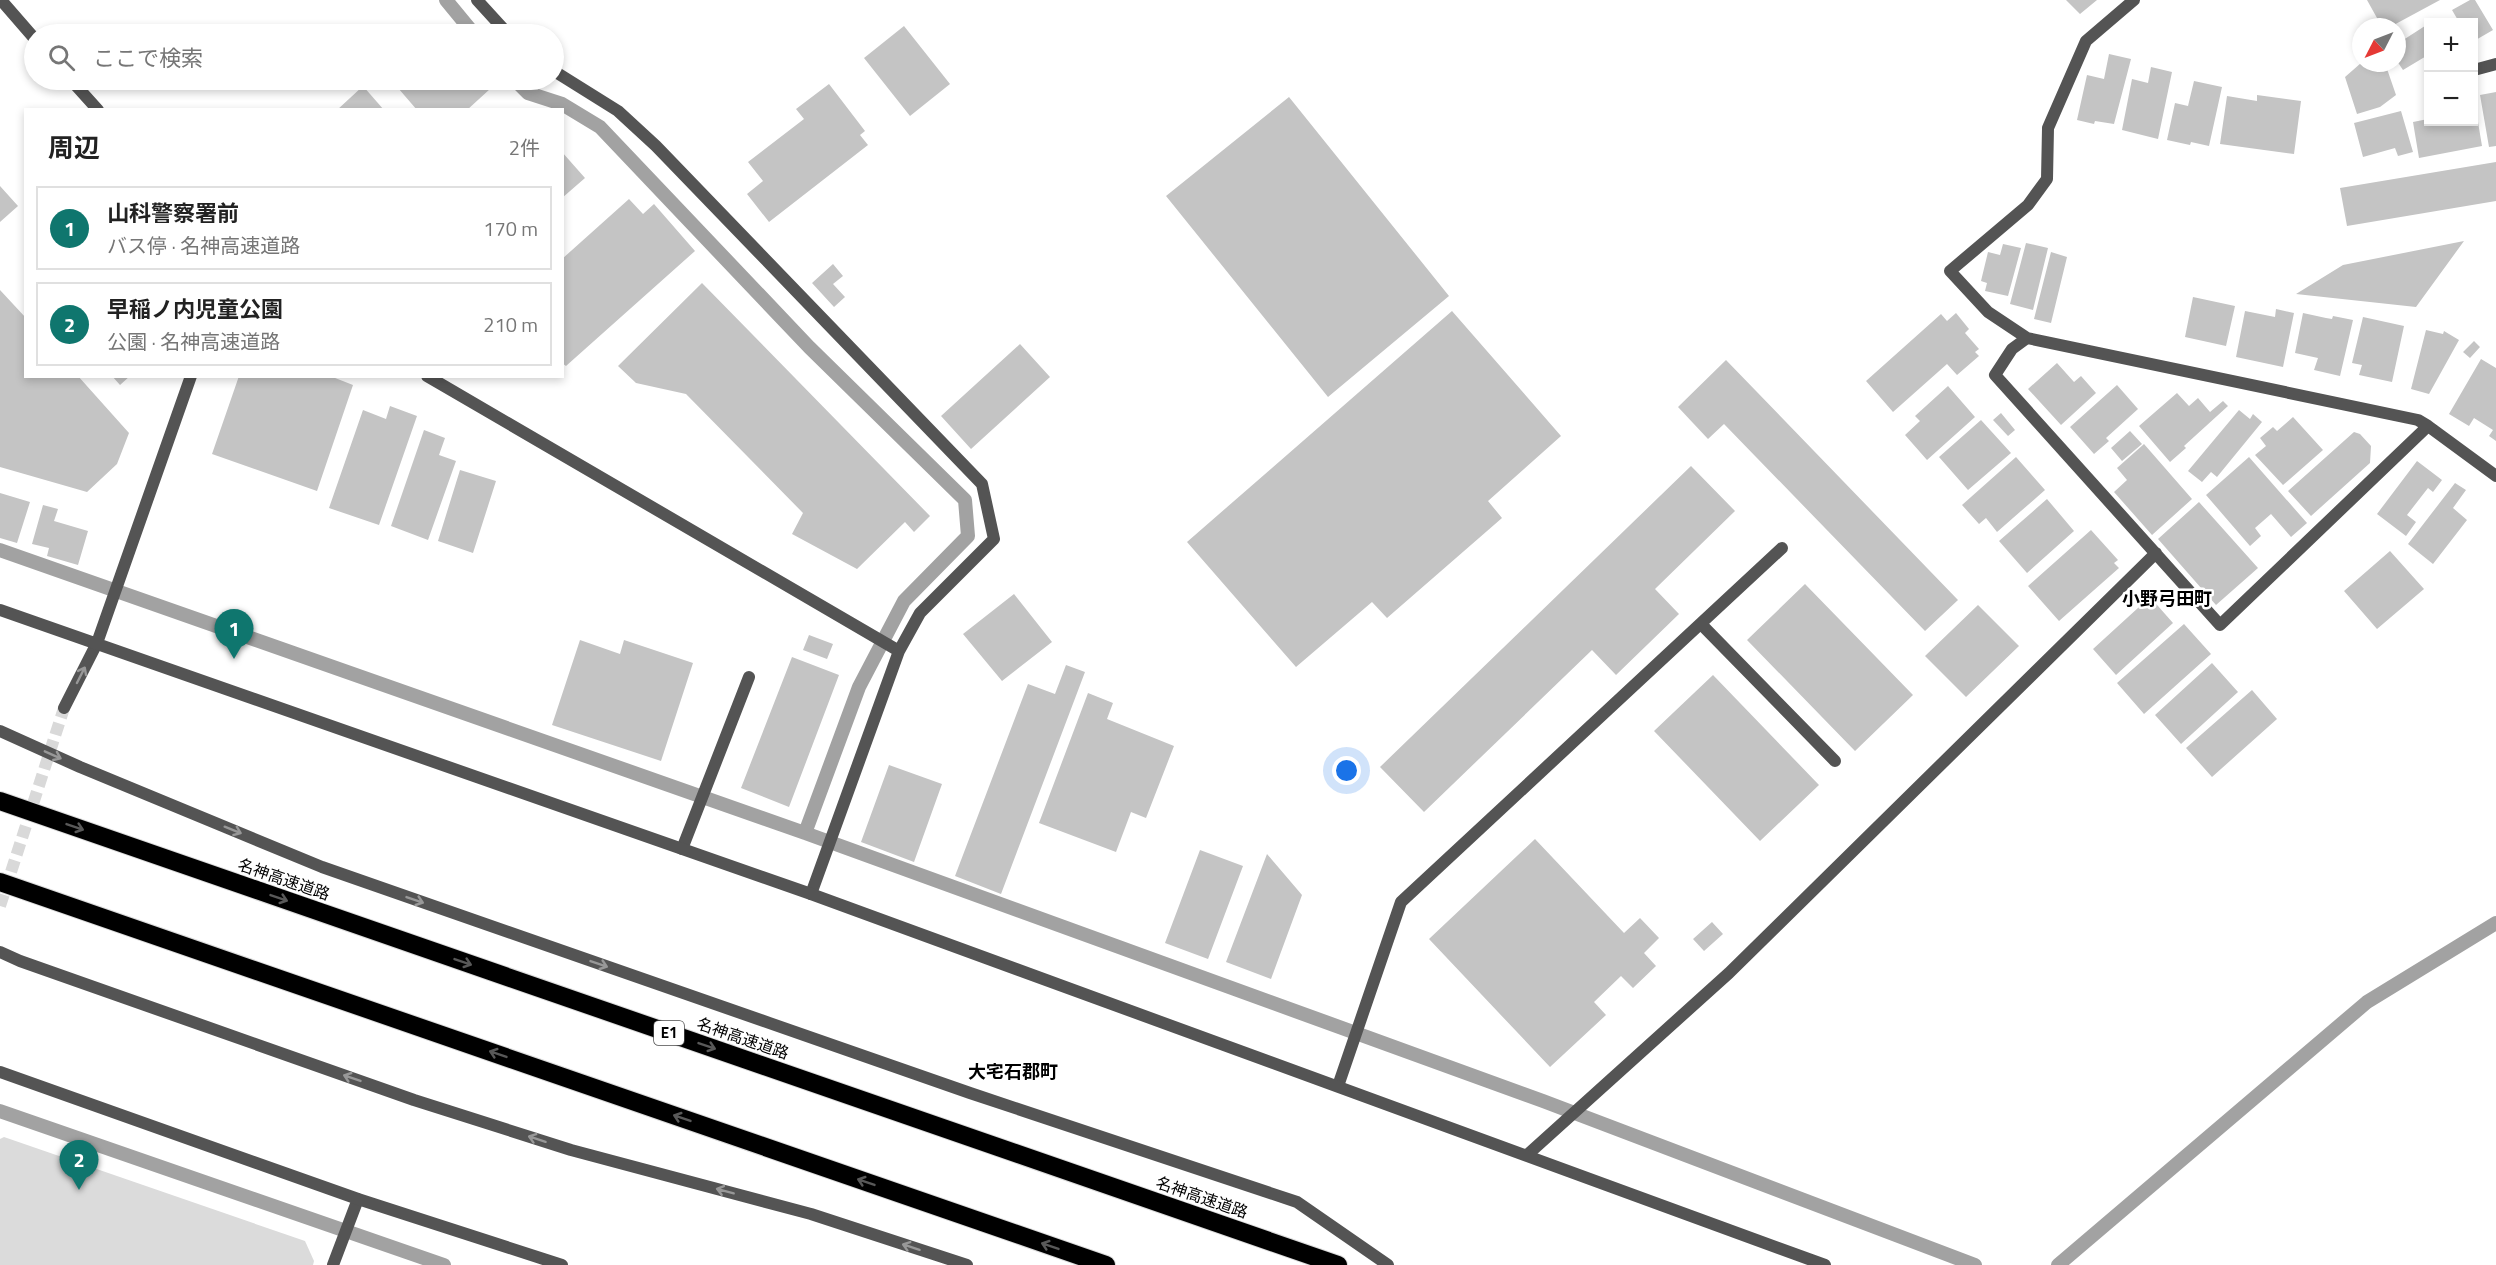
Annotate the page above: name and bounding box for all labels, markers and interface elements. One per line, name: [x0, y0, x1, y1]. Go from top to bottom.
north arrow: [2352, 18, 2406, 72]
map controls: [2424, 18, 2478, 126]
button: +: [2424, 18, 2478, 72]
search box: [24, 24, 564, 90]
icon: search: [45, 41, 78, 74]
text: ここで検索: [93, 41, 203, 75]
button: −: [2424, 72, 2478, 126]
text: 周辺: [48, 128, 100, 167]
text: 2件: [509, 132, 540, 163]
text: 山科警察署前: [107, 196, 239, 230]
text: 1: [64, 213, 75, 244]
text: 170 m: [483, 213, 538, 244]
text: バス停 · 名神高速道路: [107, 230, 300, 261]
text: 早稲ノ内児童公園: [107, 292, 283, 326]
text: 2: [64, 309, 75, 340]
text: 210 m: [483, 309, 538, 340]
text: 公園 · 名神高速道路: [107, 326, 280, 357]
district label: 小野弓田町: [2122, 585, 2212, 612]
pin: 1: [214, 610, 254, 659]
one-way arrow: [75, 667, 87, 685]
one-way arrow: [44, 750, 62, 761]
your location: [1332, 756, 1361, 785]
one-way arrow: [65, 823, 84, 834]
one-way arrow: [223, 825, 242, 836]
street label: 名神高速道路: [235, 852, 333, 906]
one-way arrow: [269, 893, 288, 904]
one-way arrow: [405, 895, 424, 906]
one-way arrow: [453, 957, 472, 968]
one-way arrow: [589, 959, 608, 970]
street label: 名神高速道路: [694, 1011, 792, 1065]
road number: E1: [654, 1021, 684, 1045]
one-way arrow: [697, 1042, 716, 1053]
one-way arrow: [489, 1048, 508, 1059]
district label: 大宅石郡町: [968, 1058, 1058, 1085]
one-way arrow: [343, 1071, 362, 1082]
one-way arrow: [673, 1112, 692, 1123]
one-way arrow: [528, 1133, 547, 1144]
pin: 2: [60, 1140, 98, 1190]
street label: 名神高速道路: [1153, 1170, 1251, 1224]
one-way arrow: [857, 1176, 876, 1187]
one-way arrow: [716, 1185, 735, 1196]
one-way arrow: [1041, 1239, 1060, 1250]
one-way arrow: [902, 1241, 921, 1252]

